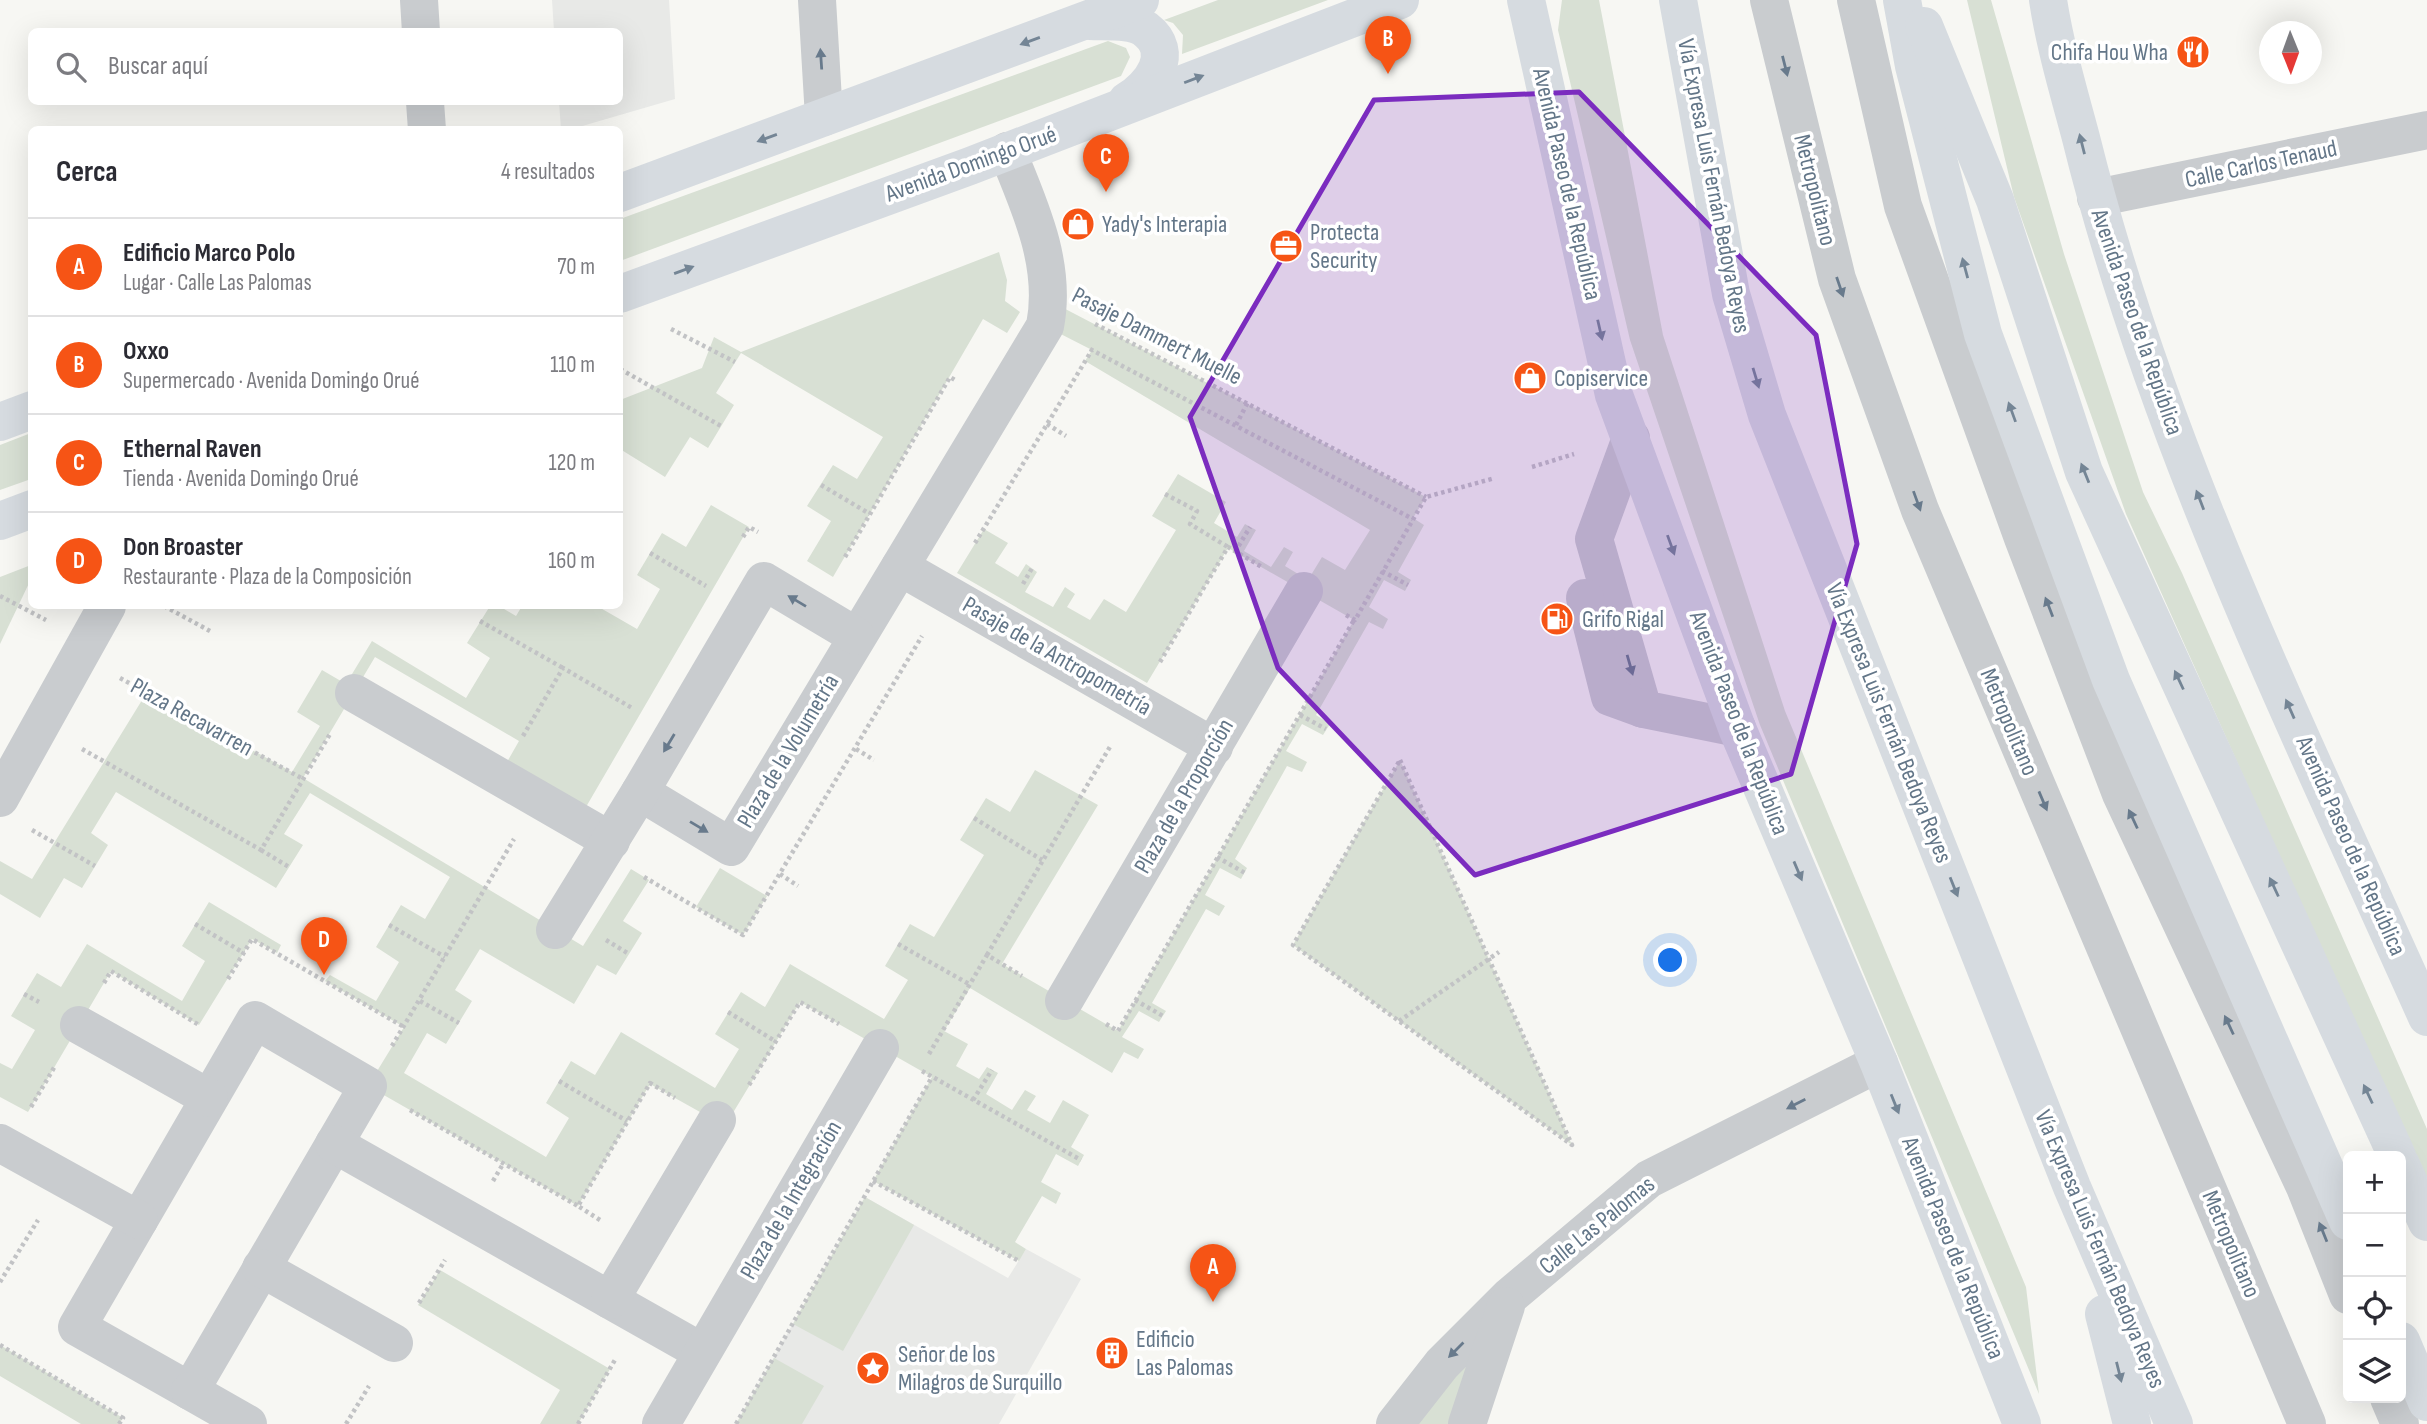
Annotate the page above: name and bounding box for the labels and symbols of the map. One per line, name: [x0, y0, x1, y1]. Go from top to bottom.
pin: B: [1365, 16, 1411, 74]
north arrow: [2259, 21, 2322, 84]
restaurant icon: Chifa Hou Wha: [2174, 33, 2212, 71]
one-way arrow: [1019, 36, 1040, 47]
street label: Vía Expresa Luis Fernán Bedoya Reyes: [1671, 36, 1757, 336]
place label: Chifa Hou Wha: [2051, 38, 2168, 67]
one-way arrow: [815, 47, 826, 69]
one-way arrow: [1780, 55, 1791, 77]
street label: Avenida Paseo de la República: [1526, 64, 1608, 303]
one-way arrow: [1183, 74, 1204, 85]
street label: Avenida Domingo Orué: [880, 120, 1061, 209]
street label: Metropolitano: [1787, 131, 1843, 249]
one-way arrow: [757, 133, 778, 144]
one-way arrow: [2076, 133, 2087, 155]
pin: C: [1083, 134, 1129, 192]
street label: Calle Carlos Tenaud: [2182, 134, 2340, 194]
street label: Avenida Paseo de la República: [2084, 204, 2189, 439]
shop icon: Yady's Interapia: [1059, 205, 1097, 243]
place label: Yady's Interapia: [1102, 210, 1227, 239]
place label: Protecta Security: [1310, 218, 1379, 275]
office icon: Protecta Security: [1267, 227, 1305, 265]
one-way arrow: [1959, 257, 1970, 279]
one-way arrow: [673, 264, 694, 275]
one-way arrow: [1835, 277, 1846, 298]
street label: Pasaje Dammert Muelle: [1067, 281, 1247, 391]
one-way arrow: [1594, 319, 1605, 341]
shop icon: Copiservice: [1511, 359, 1549, 397]
place label: Copiservice: [1554, 364, 1648, 393]
one-way arrow: [1751, 368, 1761, 389]
one-way arrow: [2006, 402, 2017, 423]
one-way arrow: [2080, 463, 2091, 484]
one-way arrow: [2194, 489, 2205, 510]
one-way arrow: [1912, 491, 1923, 512]
one-way arrow: [1665, 535, 1676, 556]
street label: Vía Expresa Luis Fernán Bedoya Reyes: [1820, 579, 1958, 867]
street label: Pasaje de la Antropometría: [957, 590, 1157, 722]
one-way arrow: [788, 595, 807, 608]
one-way arrow: [2044, 596, 2055, 617]
fuel station icon: Grifo Rigal: [1538, 600, 1576, 638]
place label: Grifo Rigal: [1582, 605, 1664, 634]
street label: Avenida Paseo de la República: [1683, 606, 1795, 839]
one-way arrow: [1626, 655, 1636, 676]
street label: Metropolitano: [1973, 664, 2045, 780]
street label: Plaza de la Volumetría: [731, 669, 845, 833]
one-way arrow: [2173, 670, 2185, 690]
street label: Plaza Recavarren: [126, 671, 258, 763]
one-way arrow: [2284, 698, 2295, 719]
street label: Plaza de la Proporción: [1128, 713, 1240, 879]
street label: Avenida Paseo de la República: [2289, 731, 2412, 960]
one-way arrow: [663, 734, 675, 753]
one-way arrow: [2037, 791, 2048, 812]
one-way arrow: [2127, 808, 2138, 829]
one-way arrow: [689, 821, 708, 834]
one-way arrow: [1793, 861, 1804, 882]
one-way arrow: [1948, 877, 1959, 898]
one-way arrow: [2268, 877, 2280, 897]
pin: D: [301, 917, 347, 975]
your location: [1653, 943, 1687, 977]
one-way arrow: [2223, 1014, 2234, 1035]
one-way arrow: [2363, 1084, 2374, 1104]
one-way arrow: [1890, 1093, 1901, 1114]
one-way arrow: [1786, 1099, 1806, 1110]
street label: Vía Expresa Luis Fernán Bedoya Reyes: [2028, 1106, 2172, 1392]
street label: Plaza de la Integración: [734, 1116, 848, 1284]
street label: Avenida Paseo de la República: [1895, 1132, 2011, 1363]
street label: Calle Las Palomas: [1533, 1170, 1661, 1280]
street label: Metropolitano: [2195, 1186, 2267, 1302]
one-way arrow: [2317, 1221, 2328, 1242]
pin: A: [1190, 1244, 1236, 1302]
place label: Edificio Las Palomas: [1136, 1325, 1233, 1382]
building icon: Edificio Las Palomas: [1093, 1334, 1131, 1372]
place label: Señor de los Milagros de Surquillo: [898, 1340, 1063, 1397]
one-way arrow: [1448, 1341, 1464, 1358]
place icon: Señor de los Milagros de Surquillo: [854, 1349, 892, 1387]
one-way arrow: [2114, 1361, 2125, 1383]

